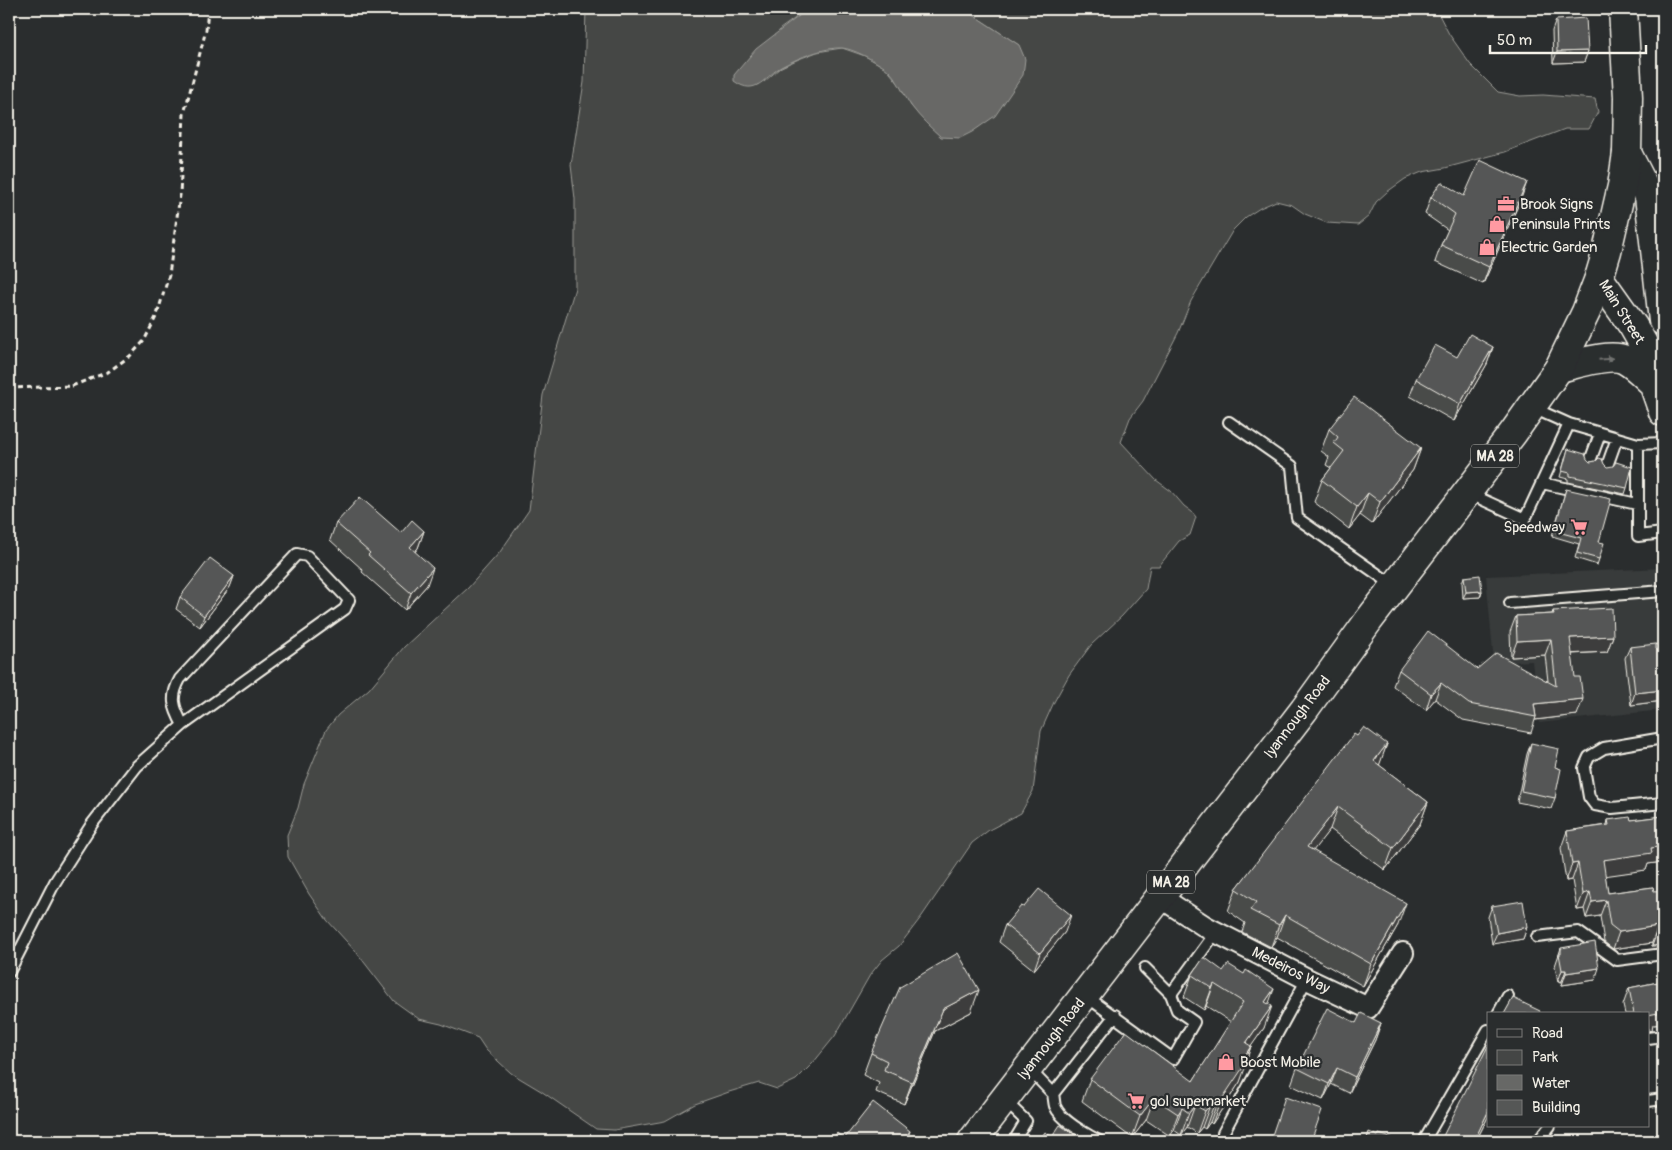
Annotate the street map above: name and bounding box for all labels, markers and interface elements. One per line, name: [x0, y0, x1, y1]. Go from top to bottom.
scale bar: [1490, 22, 1646, 54]
text: 50 m: [1497, 31, 1532, 50]
office icon: Brook Signs: [1496, 194, 1516, 214]
place label: Brook Signs: [1520, 195, 1593, 214]
shop icon: Peninsula Prints: [1487, 214, 1507, 234]
place label: Peninsula Prints: [1511, 215, 1611, 234]
shop icon: Electric Garden: [1477, 237, 1497, 257]
place label: Electric Garden: [1501, 238, 1597, 257]
street label: Main Street: [1594, 276, 1649, 349]
one-way arrow: [1599, 354, 1615, 362]
road number: MA 28: [1471, 444, 1519, 468]
supermarket icon: Speedway: [1569, 517, 1589, 537]
place label: Speedway: [1504, 518, 1566, 537]
street label: Iyannough Road: [1260, 672, 1335, 763]
road number: MA 28: [1147, 870, 1195, 894]
street label: Medeiros Way: [1249, 943, 1333, 998]
street label: Iyannough Road: [1013, 994, 1089, 1084]
legend: [1487, 1012, 1650, 1128]
text: Road: [1532, 1024, 1563, 1043]
text: Park: [1532, 1048, 1559, 1067]
shop icon: Boost Mobile: [1216, 1052, 1236, 1072]
place label: Boost Mobile: [1240, 1053, 1321, 1072]
text: Water: [1532, 1074, 1571, 1093]
supermarket icon: gol supemarket: [1126, 1091, 1146, 1111]
place label: gol supemarket: [1150, 1092, 1247, 1111]
text: Building: [1532, 1098, 1580, 1117]

